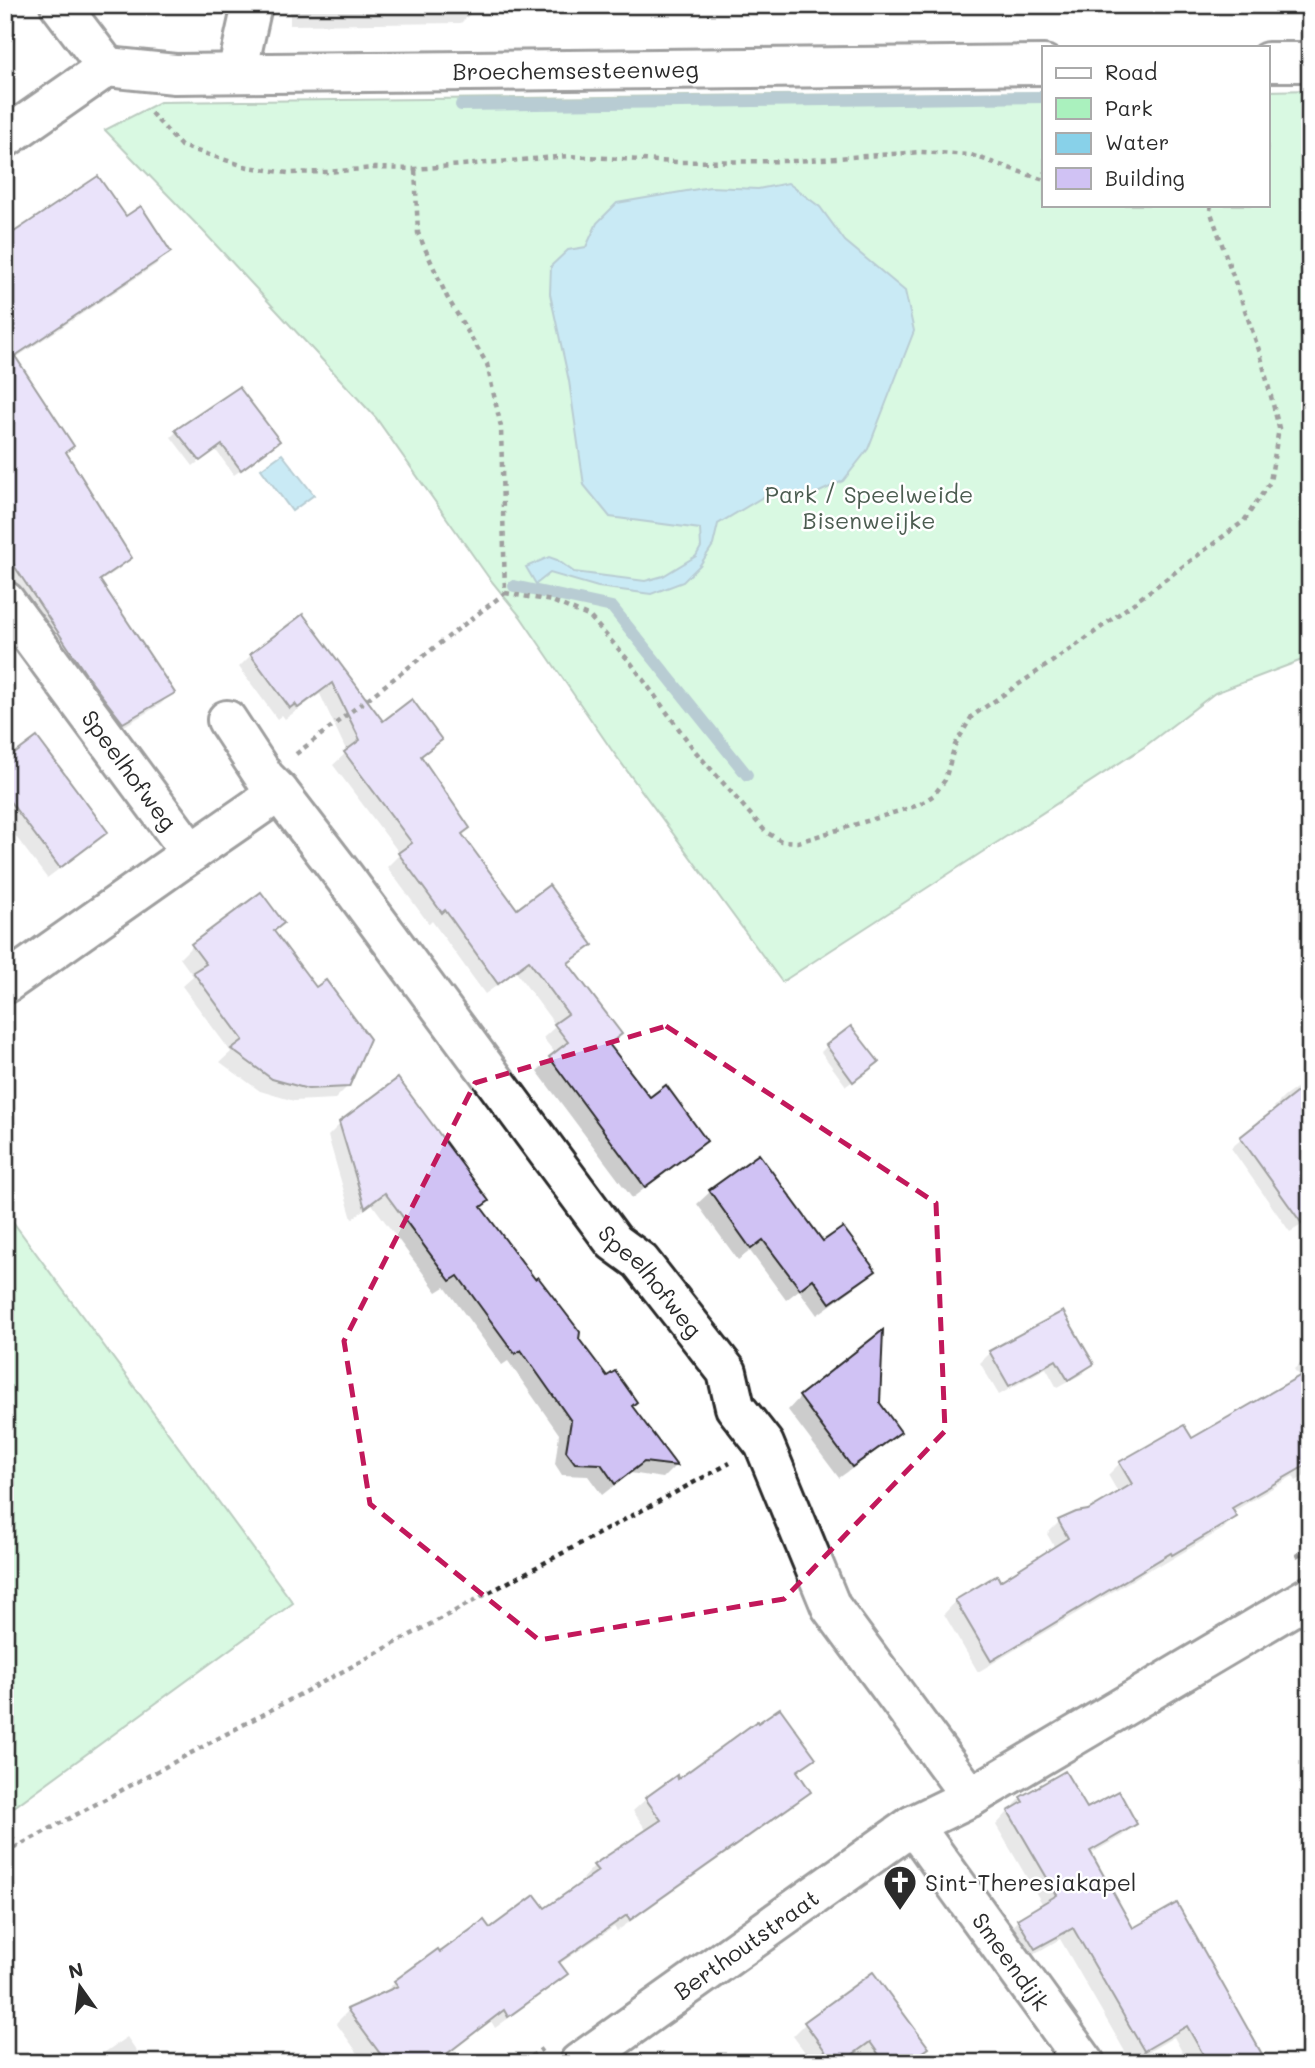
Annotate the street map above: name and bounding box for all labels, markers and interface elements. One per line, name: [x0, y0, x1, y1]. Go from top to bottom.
legend: [1042, 46, 1270, 206]
street label: Broechemsesteenweg: [452, 54, 699, 86]
text: Road: [1105, 58, 1157, 85]
text: Park: [1105, 94, 1153, 121]
text: Water: [1105, 128, 1169, 155]
text: Building: [1105, 164, 1185, 191]
park label: Park / Speelweide Bisenweijke: [765, 479, 973, 535]
street label: Speelhofweg: [75, 704, 184, 836]
street label: Speelhofweg: [592, 1219, 709, 1343]
church icon: Sint-Theresiakapel: [881, 1863, 919, 1912]
place label: Sint-Theresiakapel: [925, 1867, 1137, 1897]
street label: Berthoutstraat: [668, 1882, 824, 2006]
street label: Smeendijk: [966, 1906, 1057, 2016]
north arrow: [46, 1952, 116, 2022]
text: N: [66, 1956, 86, 1984]

